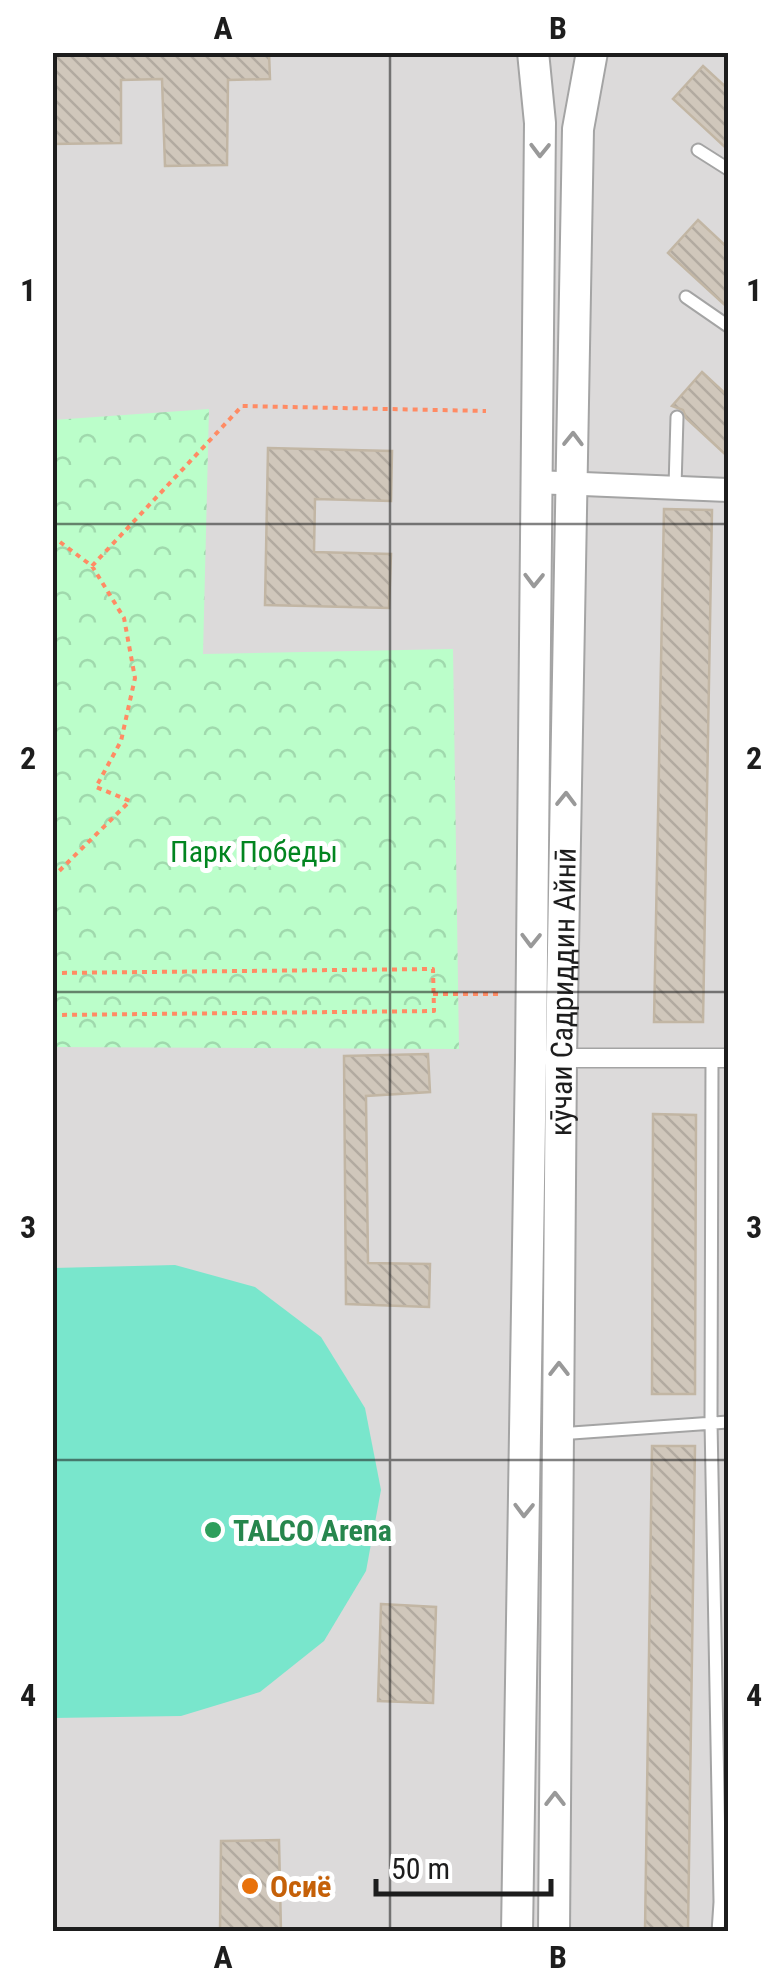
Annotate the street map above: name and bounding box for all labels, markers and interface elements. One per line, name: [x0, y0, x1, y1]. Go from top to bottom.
text: A: [213, 9, 233, 47]
text: B: [549, 9, 567, 47]
one-way arrow: [529, 142, 551, 158]
text: 1: [20, 271, 36, 309]
text: 1: [746, 271, 762, 309]
one-way arrow: [562, 431, 583, 447]
one-way arrow: [523, 572, 545, 588]
text: 2: [20, 739, 36, 777]
text: 2: [746, 739, 762, 777]
one-way arrow: [555, 791, 577, 806]
park label: Парк Победы: [170, 834, 338, 869]
street label: кӯчаи Садриддин Айнӣ: [543, 847, 582, 1136]
one-way arrow: [520, 932, 542, 948]
text: 3: [20, 1208, 36, 1246]
text: 3: [746, 1208, 762, 1246]
one-way arrow: [548, 1361, 570, 1376]
one-way arrow: [513, 1502, 535, 1518]
place label: TALCO Arena: [233, 1513, 392, 1548]
marker: TALCO Arena: [202, 1519, 224, 1541]
text: 4: [20, 1676, 36, 1714]
text: 4: [746, 1676, 762, 1714]
one-way arrow: [544, 1791, 566, 1806]
scale bar: [376, 1834, 551, 1896]
text: 50 m: [391, 1851, 450, 1886]
place label: Осиё: [270, 1869, 331, 1904]
marker: Осиё: [239, 1875, 261, 1897]
text: A: [213, 1938, 233, 1976]
text: B: [549, 1938, 567, 1976]

